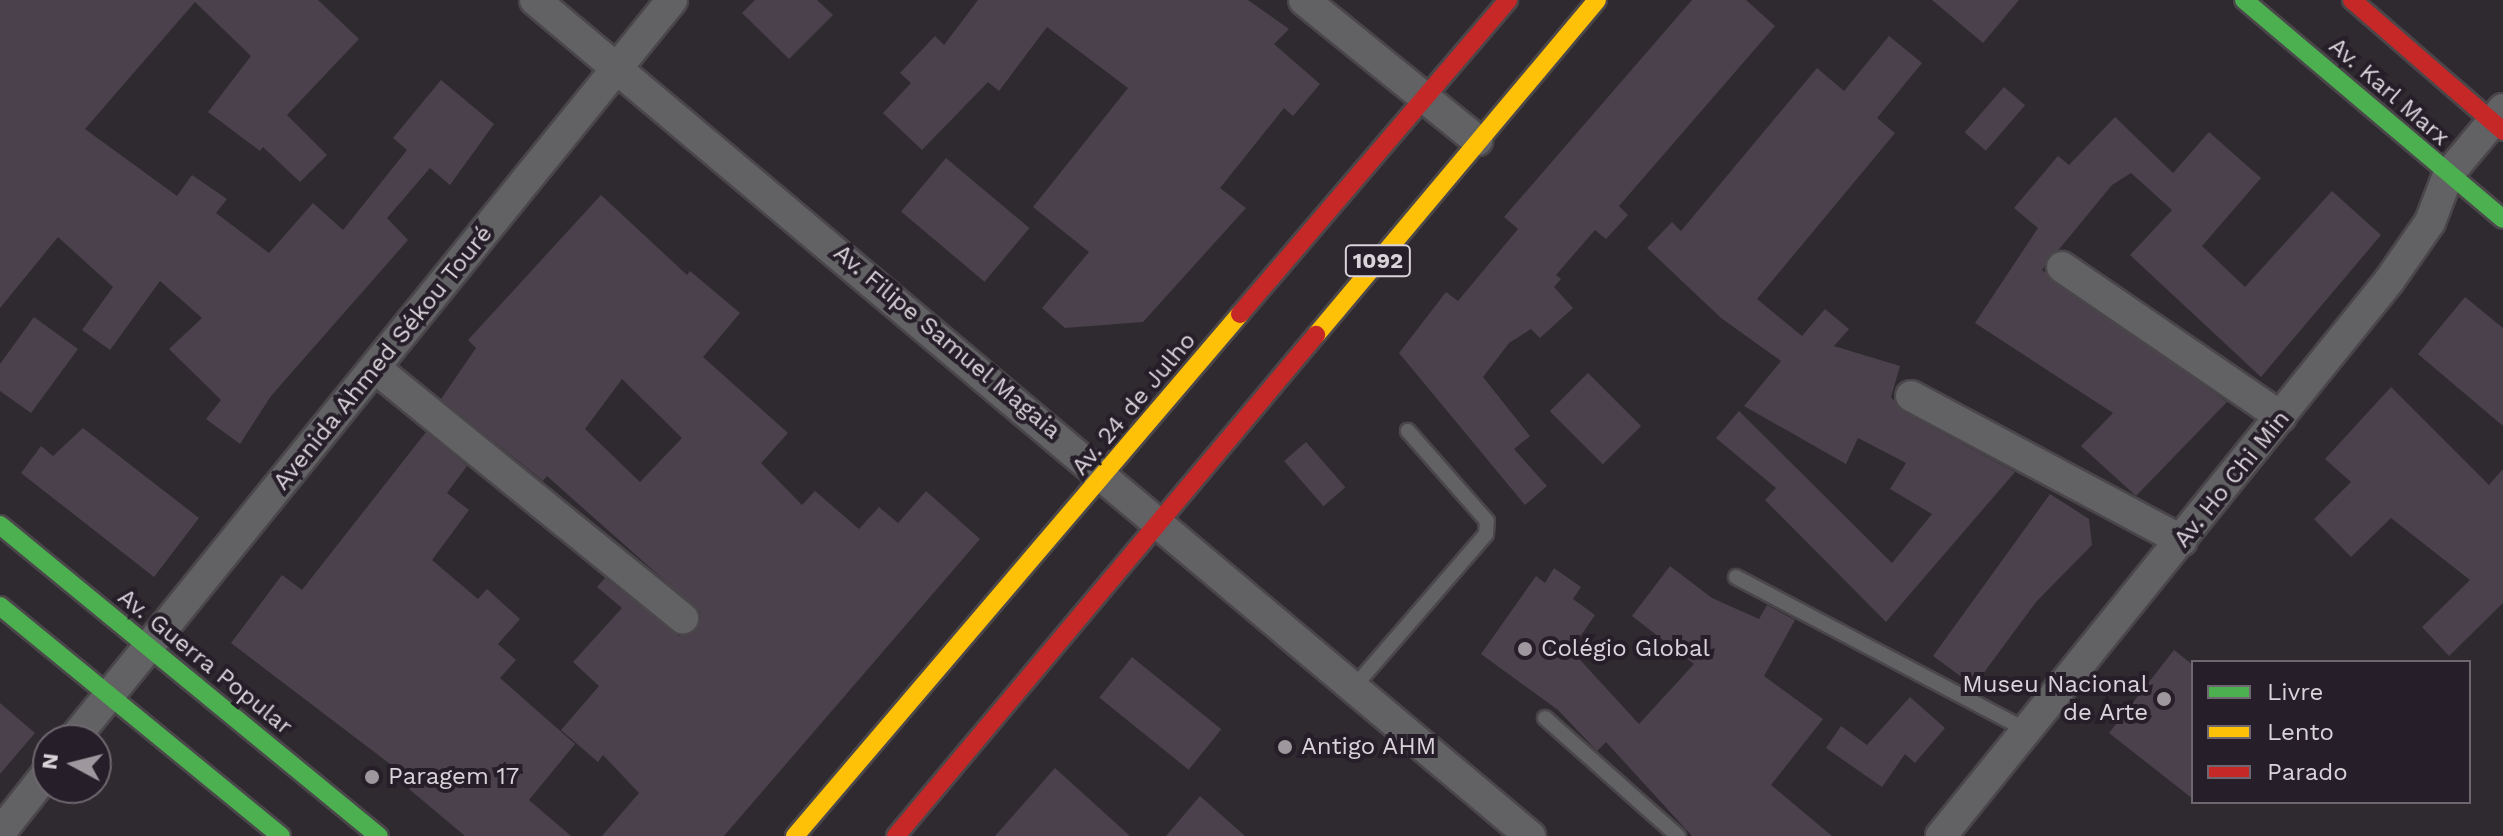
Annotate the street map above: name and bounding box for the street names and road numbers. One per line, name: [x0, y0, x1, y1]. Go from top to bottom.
street label: Av. Karl Marx: [2323, 32, 2455, 152]
street label: Avenida Ahmed Sékou Touré: [267, 219, 499, 497]
street label: Av. Filipe Samuel Magaia: [827, 238, 1067, 446]
road number: 1092: [1344, 243, 1412, 279]
street label: Av. 24 de Julho: [1066, 326, 1202, 482]
street label: Av. Ho Chi Min: [2168, 405, 2296, 553]
street label: Av. Guerra Popular: [112, 583, 298, 741]

